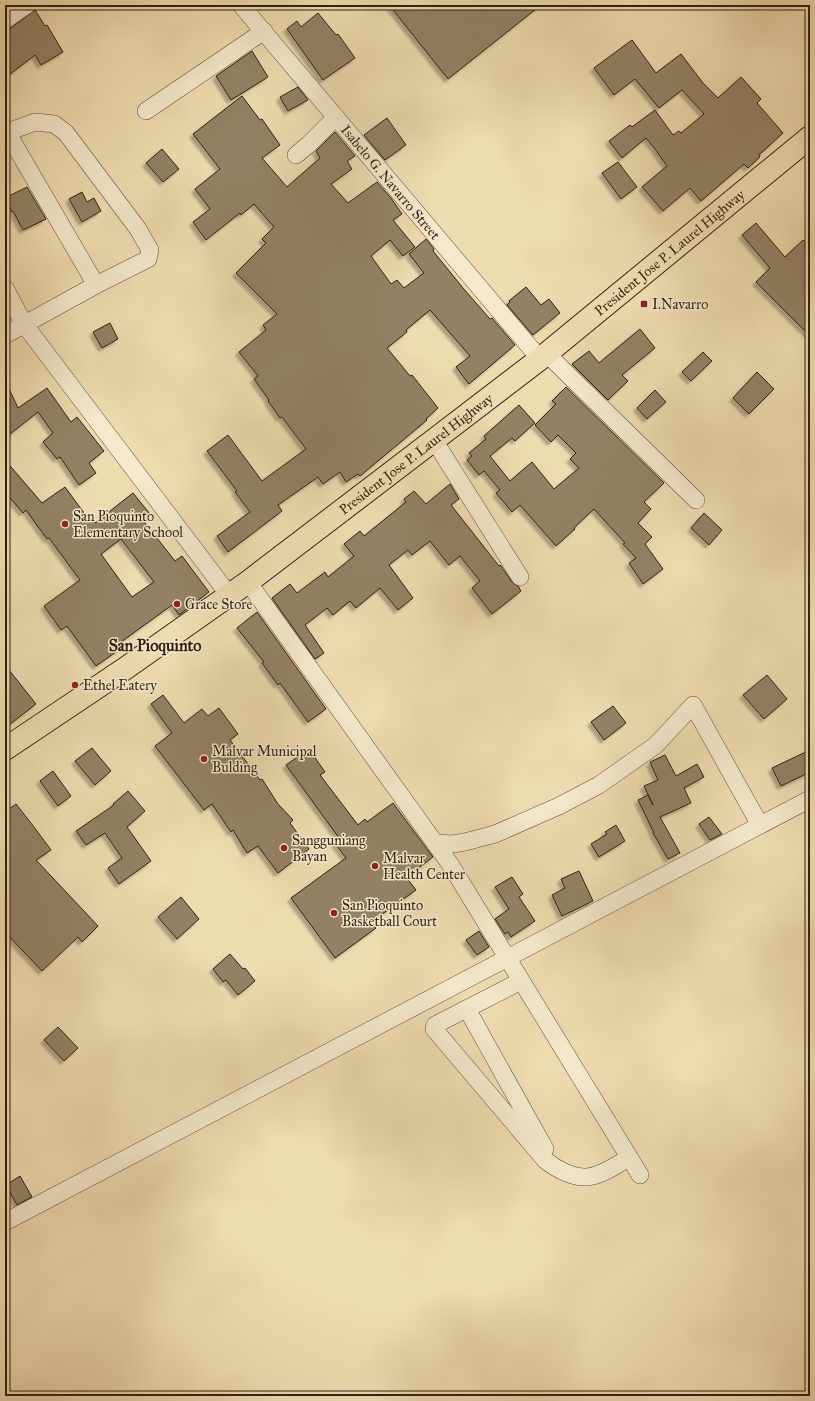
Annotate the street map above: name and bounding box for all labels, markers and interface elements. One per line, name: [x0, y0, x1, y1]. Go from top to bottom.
street label: Isabelo G. Navarro Street: [337, 121, 444, 243]
street label: President Jose P. Laurel Highway: [591, 186, 748, 319]
place label: I.Navarro: [652, 296, 708, 313]
marker: I.Navarro: [639, 299, 649, 309]
street label: President Jose P. Laurel Highway: [335, 389, 496, 518]
place label: San Pioquinto Elementary School: [73, 508, 183, 541]
marker: San Pioquinto Elementary School: [60, 519, 70, 529]
place label: Grace Store: [185, 596, 252, 613]
marker: Grace Store: [172, 599, 182, 609]
district label: San Pioquinto: [109, 636, 201, 656]
place label: Ethel Eatery: [83, 677, 157, 694]
marker: Ethel Eatery: [70, 680, 80, 690]
place label: Malvar Municipal Bulding: [212, 743, 317, 776]
marker: Malvar Municipal Bulding: [199, 754, 209, 764]
place label: Sangguniang Bayan: [292, 832, 366, 865]
marker: Sangguniang Bayan: [279, 843, 289, 853]
place label: Malvar Health Center: [383, 850, 466, 883]
marker: Malvar Health Center: [370, 861, 380, 871]
place label: San Pioquinto Basketball Court: [342, 897, 437, 930]
marker: San Pioquinto Basketball Court: [329, 908, 339, 918]

